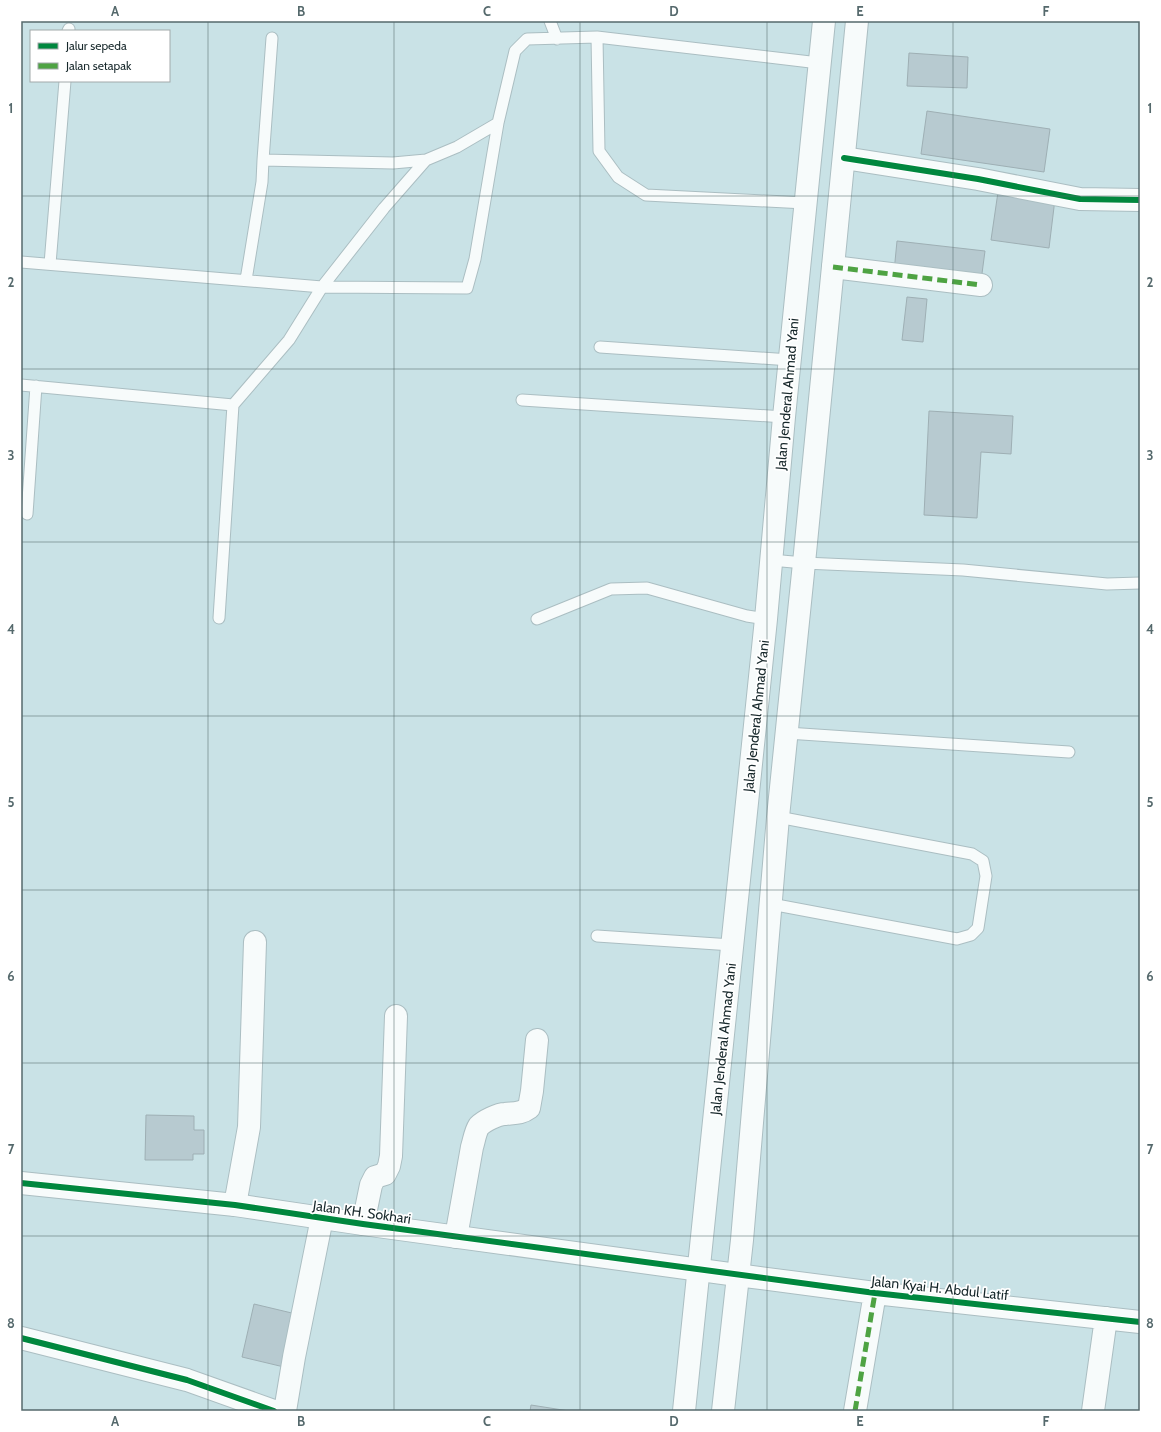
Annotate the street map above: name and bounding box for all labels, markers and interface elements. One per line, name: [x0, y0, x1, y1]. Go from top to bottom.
text: A: [111, 3, 120, 19]
text: B: [297, 3, 305, 19]
text: C: [483, 3, 491, 19]
text: D: [669, 3, 679, 19]
text: E: [856, 3, 864, 19]
text: F: [1043, 3, 1050, 19]
legend: [30, 30, 170, 82]
text: Jalur sepeda: [65, 38, 127, 53]
text: Jalan setapak: [65, 58, 132, 73]
text: 1: [9, 100, 13, 116]
text: 1: [1148, 100, 1152, 116]
text: 2: [8, 274, 15, 290]
text: 2: [1147, 274, 1154, 290]
street label: Jalan Jenderal Ahmad Yani: [771, 317, 803, 472]
text: 3: [7, 447, 15, 463]
text: 3: [1146, 447, 1154, 463]
text: 4: [7, 621, 15, 637]
text: 4: [1146, 621, 1154, 637]
street label: Jalan Jenderal Ahmad Yani: [739, 639, 773, 794]
text: 5: [8, 794, 15, 810]
text: 5: [1147, 794, 1154, 810]
street label: Jalan Jenderal Ahmad Yani: [706, 962, 740, 1117]
text: 6: [7, 968, 15, 984]
text: 6: [1146, 968, 1154, 984]
text: 7: [8, 1141, 15, 1157]
text: 7: [1147, 1141, 1154, 1157]
street label: Jalan KH. Sokhari: [311, 1196, 412, 1228]
street label: Jalan Kyai H. Abdul Latif: [869, 1272, 1010, 1304]
text: 8: [7, 1315, 15, 1331]
text: 8: [1146, 1315, 1154, 1331]
text: A: [111, 1413, 120, 1429]
text: B: [297, 1413, 305, 1429]
text: C: [483, 1413, 491, 1429]
text: D: [669, 1413, 679, 1429]
text: E: [856, 1413, 864, 1429]
text: F: [1043, 1413, 1050, 1429]

